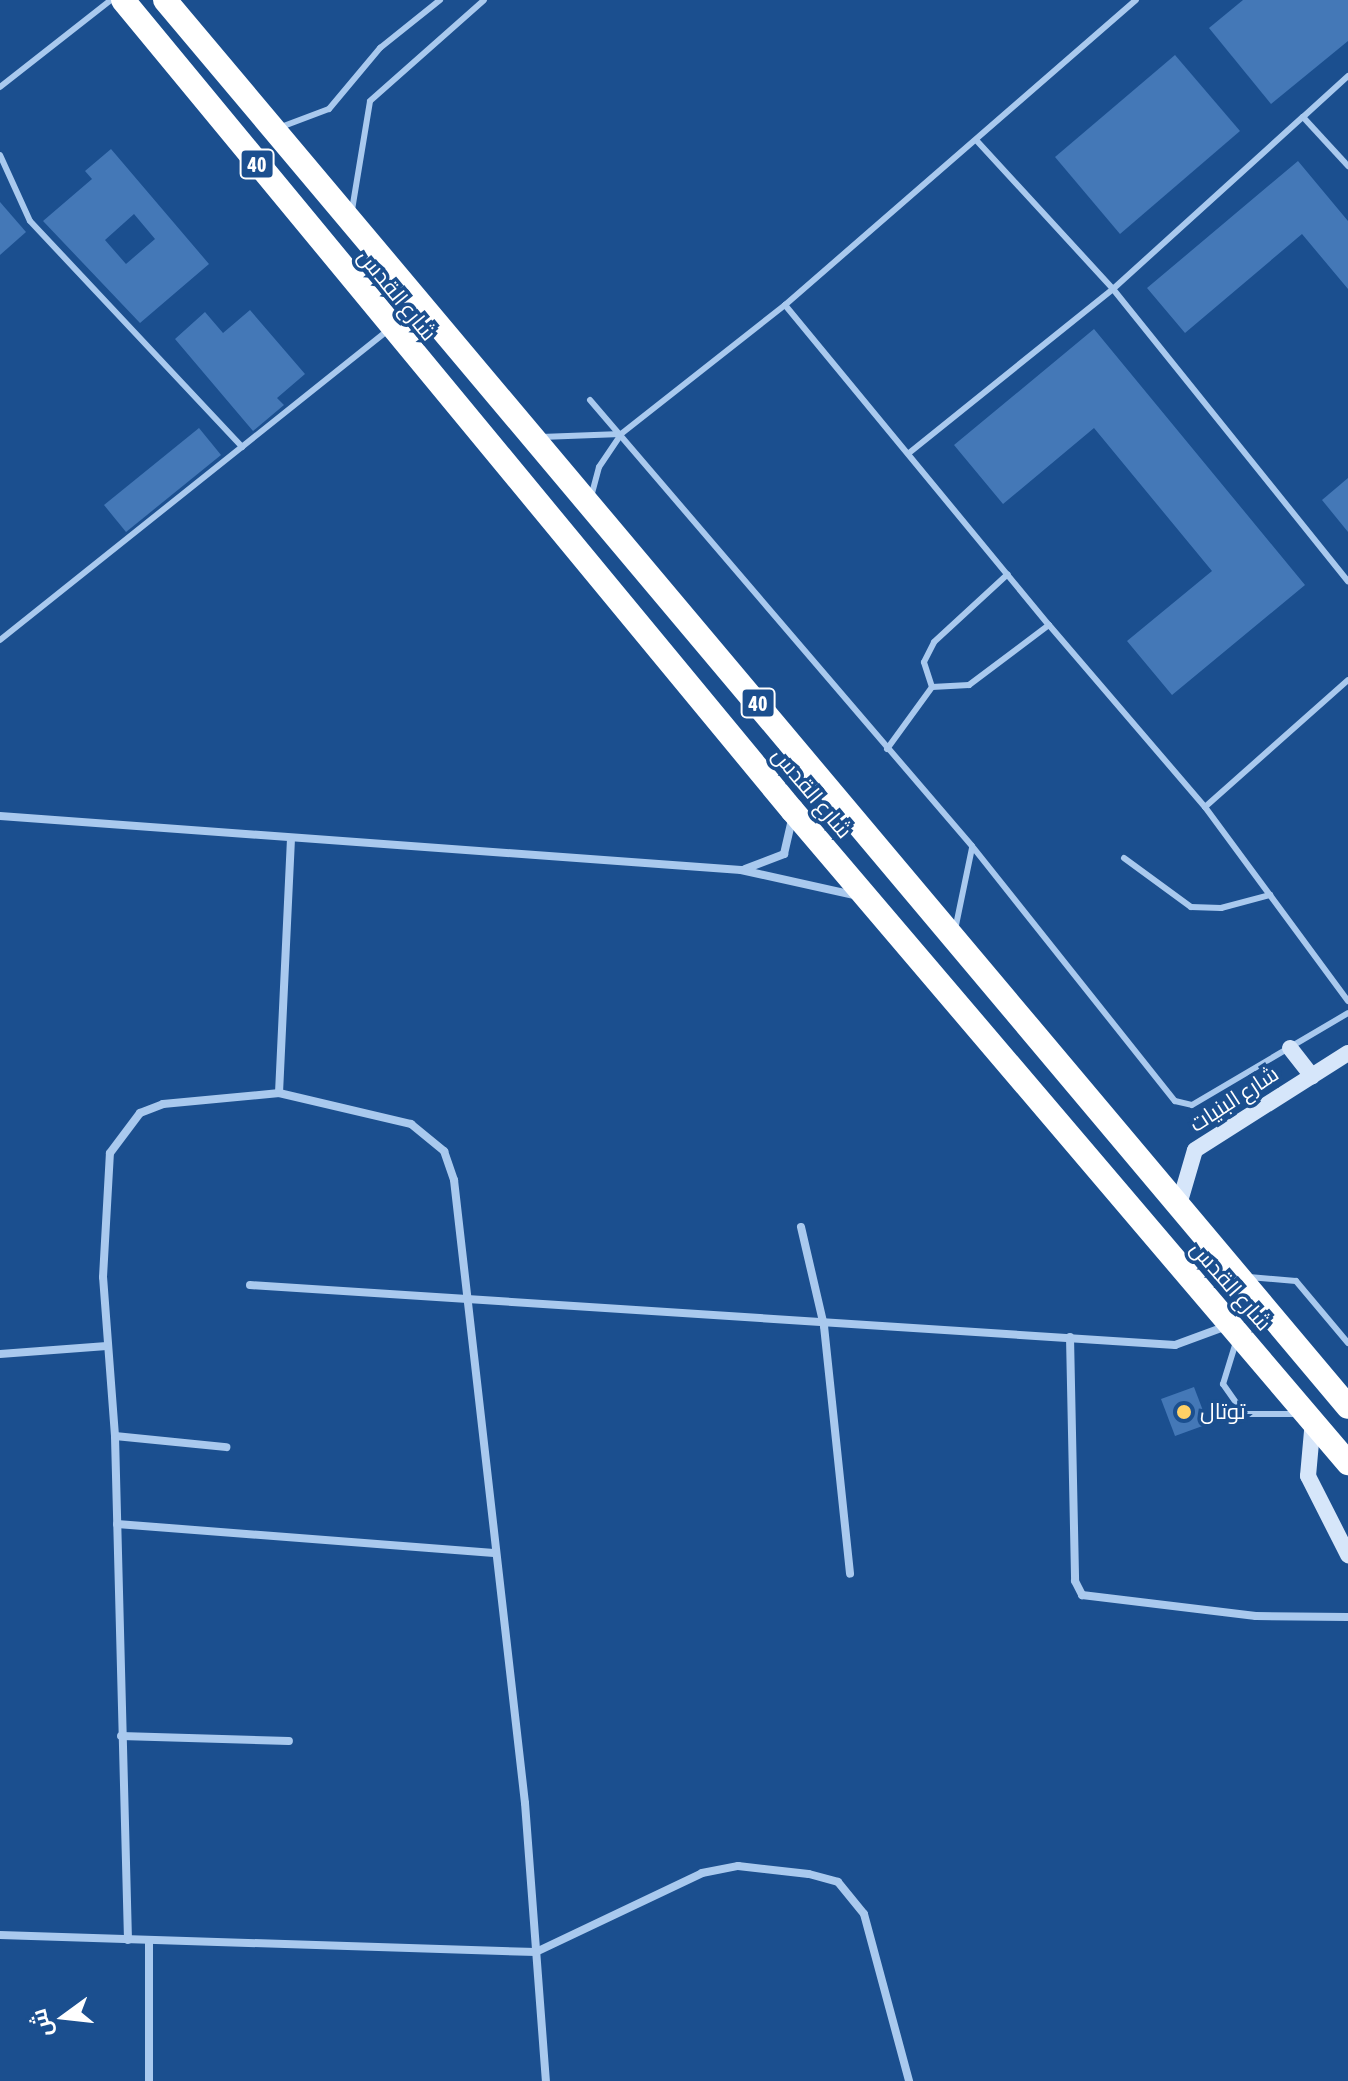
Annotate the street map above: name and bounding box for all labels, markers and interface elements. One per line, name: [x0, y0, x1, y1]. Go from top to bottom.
road number: 40: [239, 148, 275, 180]
street label: شارع القدس: [352, 244, 442, 346]
road number: 40: [740, 687, 776, 719]
street label: شارع القدس: [767, 742, 857, 844]
street label: شارع البنيات: [1185, 1060, 1283, 1138]
street label: شارع القدس: [1185, 1236, 1277, 1336]
place label: توتال: [1200, 1399, 1246, 1425]
marker: توتال: [1175, 1403, 1193, 1421]
north arrow: [24, 1977, 104, 2057]
text: ش: [25, 2006, 57, 2040]

